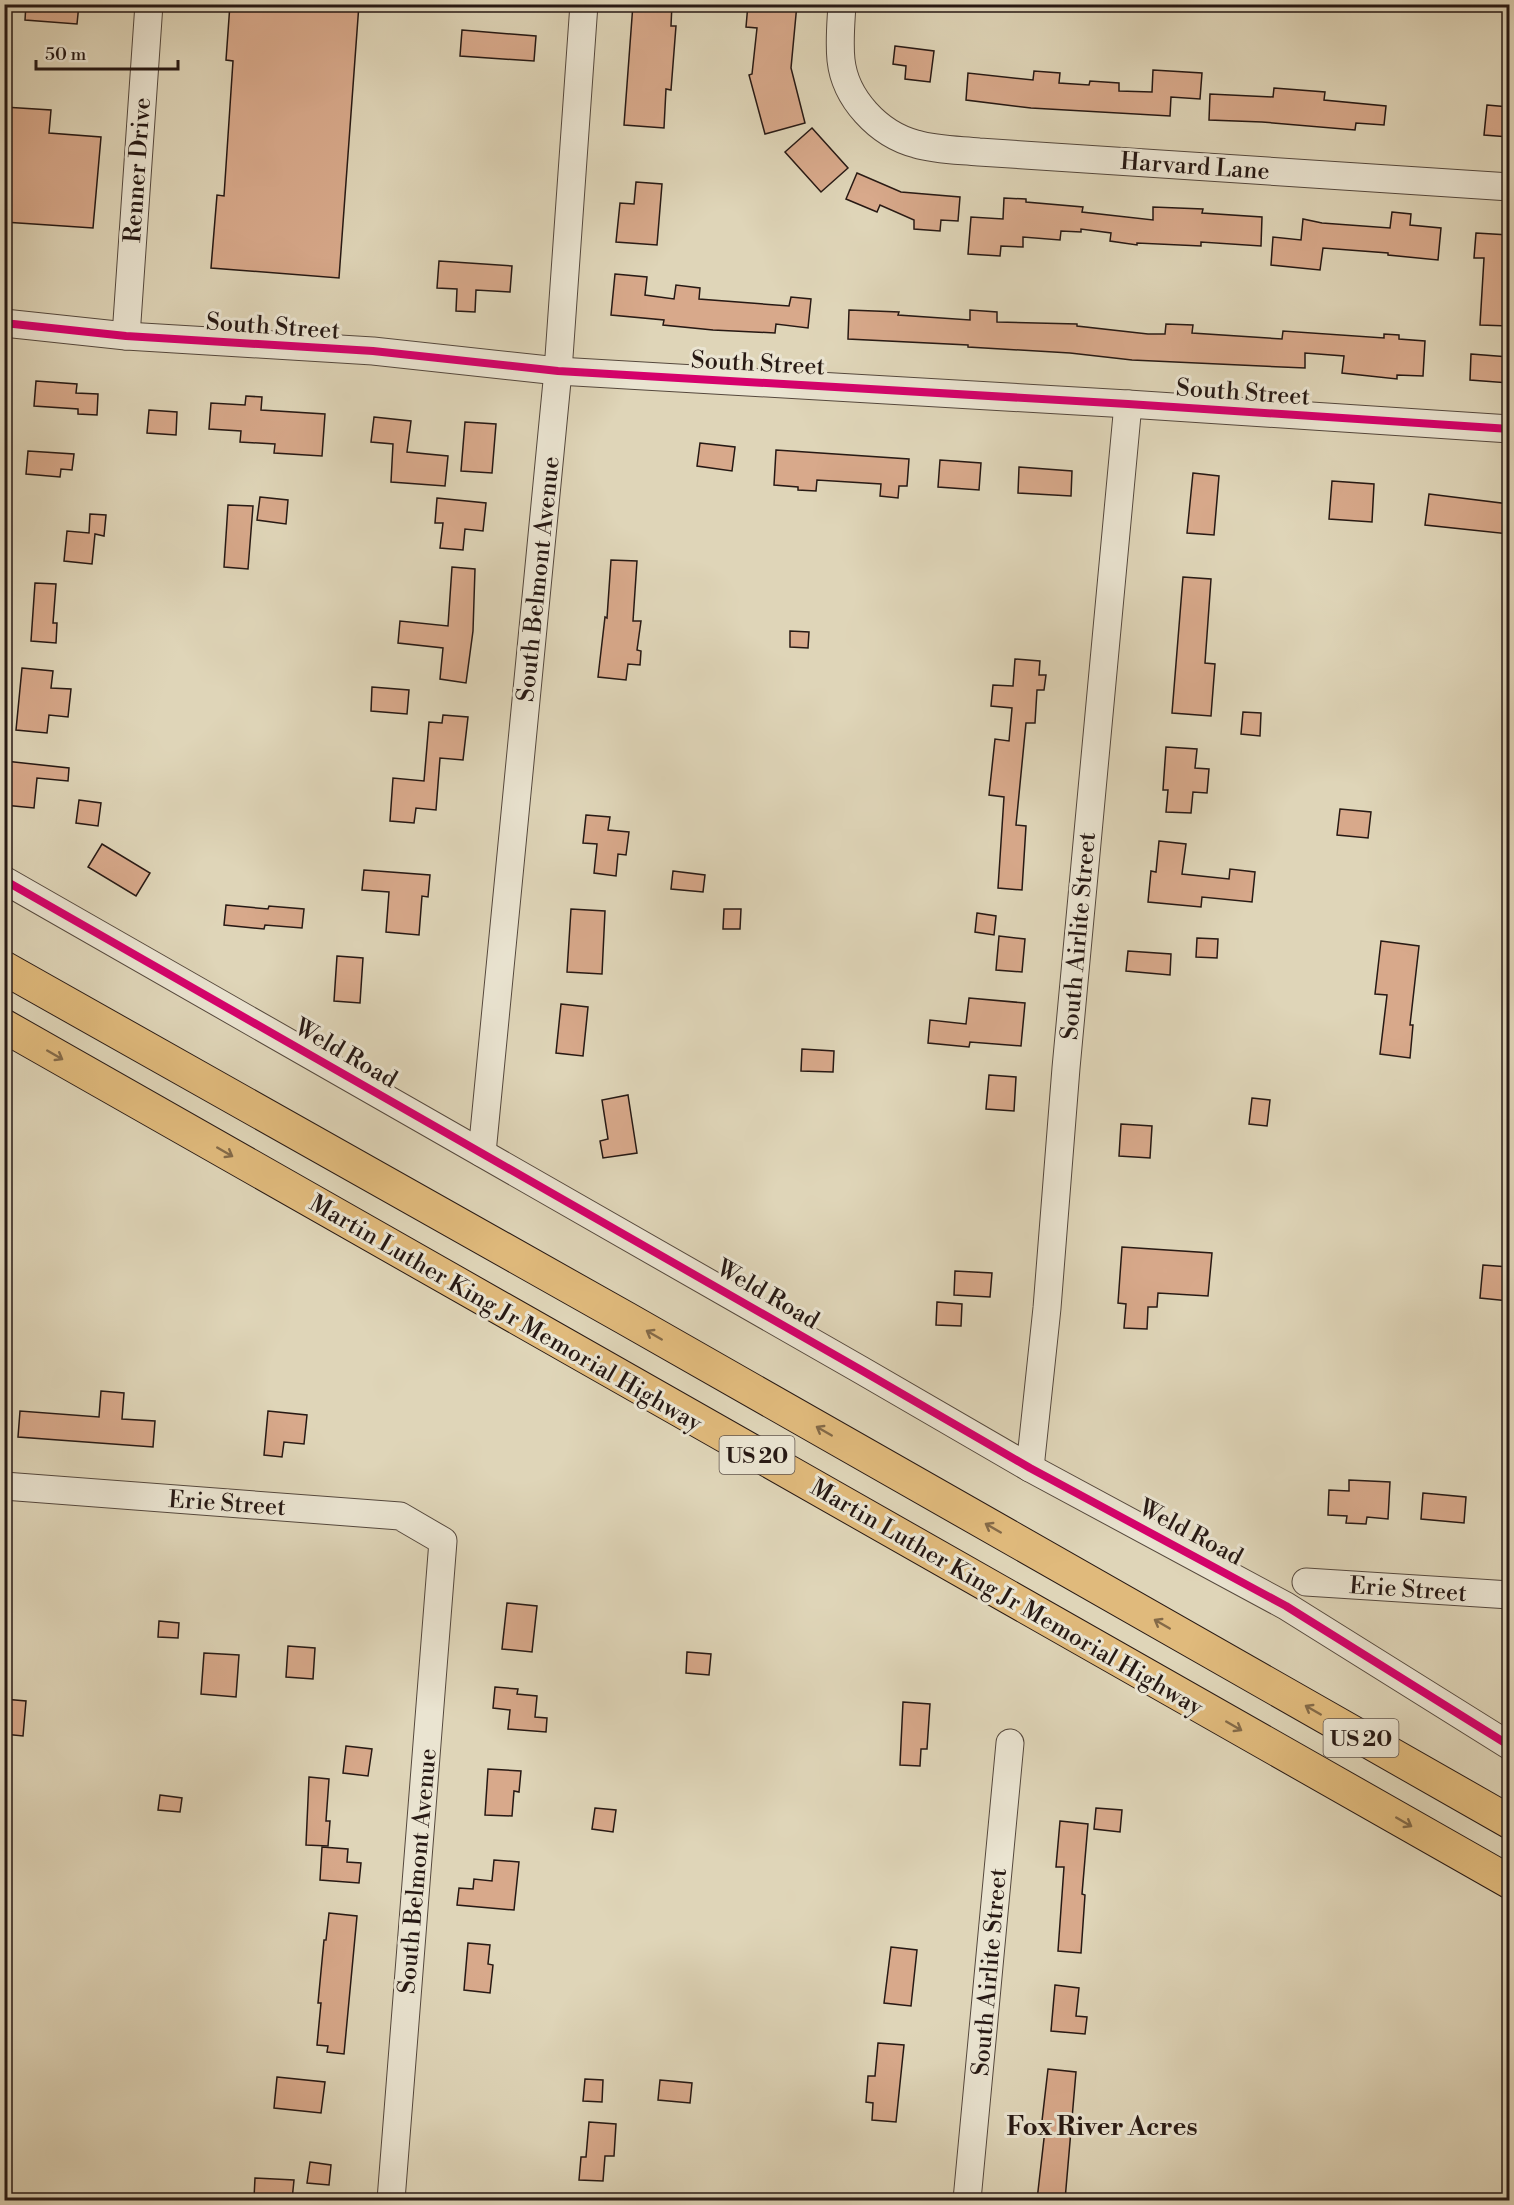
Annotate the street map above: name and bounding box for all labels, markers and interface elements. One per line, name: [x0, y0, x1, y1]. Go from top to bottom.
scale bar: [36, 33, 178, 71]
text: 50 m: [45, 43, 87, 66]
street label: Renner Drive: [118, 96, 158, 244]
street label: Harvard Lane: [1119, 147, 1271, 187]
street label: South Street: [205, 307, 341, 347]
street label: South Street: [690, 346, 826, 383]
street label: South Street: [1175, 373, 1311, 413]
street label: South Belmont Avenue: [511, 455, 567, 703]
street label: South Airlite Street: [1055, 830, 1103, 1041]
street label: Weld Road: [288, 1012, 403, 1095]
one-way arrow: [46, 1050, 63, 1062]
one-way arrow: [215, 1147, 233, 1158]
street label: Martin Luther King Jr Memorial Highway: [304, 1189, 707, 1439]
street label: Weld Road: [710, 1253, 825, 1336]
one-way arrow: [646, 1328, 663, 1340]
one-way arrow: [816, 1425, 833, 1437]
road number: US 20: [720, 1436, 795, 1474]
street label: Martin Luther King Jr Memorial Highway: [805, 1473, 1208, 1723]
street label: Erie Street: [167, 1485, 287, 1523]
street label: Weld Road: [1132, 1492, 1248, 1573]
one-way arrow: [985, 1522, 1002, 1534]
street label: Erie Street: [1348, 1571, 1468, 1609]
one-way arrow: [1154, 1618, 1171, 1630]
one-way arrow: [1304, 1704, 1322, 1715]
road number: US 20: [1324, 1719, 1398, 1757]
one-way arrow: [1225, 1720, 1242, 1732]
street label: South Belmont Avenue: [392, 1747, 444, 1995]
one-way arrow: [1395, 1816, 1412, 1828]
street label: South Airlite Street: [966, 1866, 1014, 2077]
district label: Fox River Acres: [1006, 2111, 1198, 2143]

